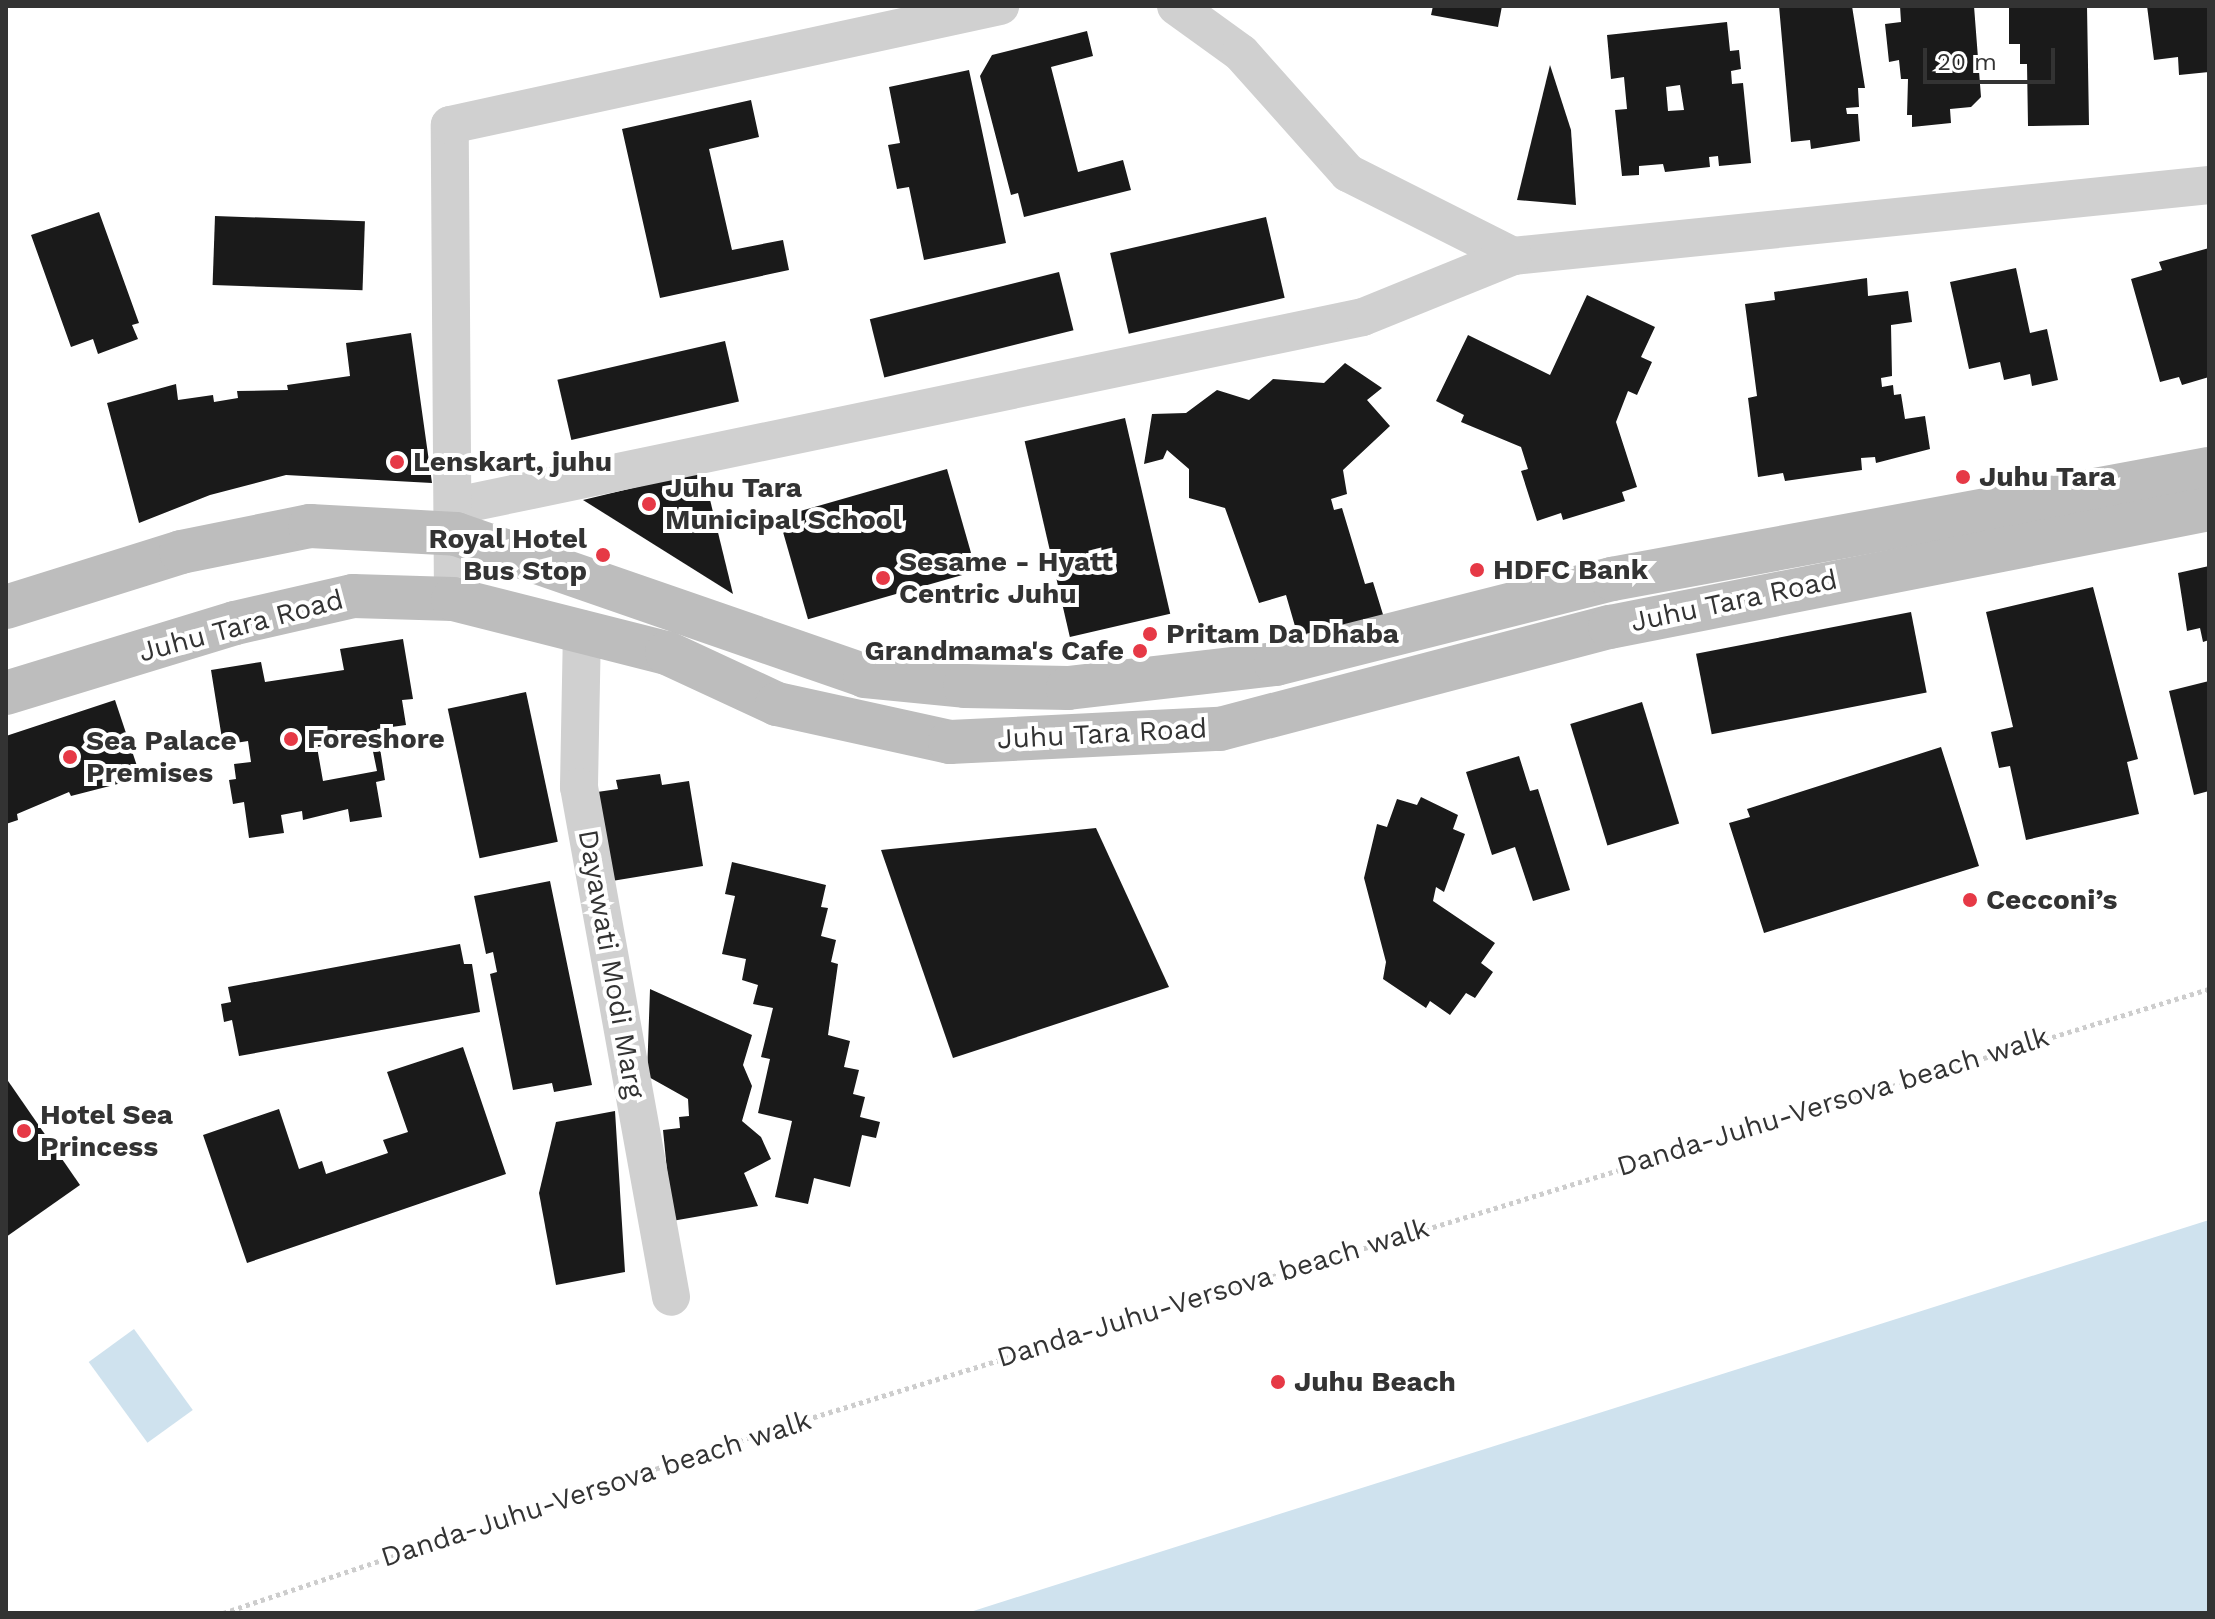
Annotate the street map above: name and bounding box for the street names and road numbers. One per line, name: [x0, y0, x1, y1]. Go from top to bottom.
street label: Juhu Tara Road: [1627, 563, 1841, 639]
street label: Juhu Tara Road: [134, 582, 348, 670]
street label: Juhu Tara Road: [995, 712, 1209, 756]
street label: Dayawati Modi Marg: [571, 827, 651, 1101]
street label: Danda-Juhu-Versova beach walk: [1612, 1020, 2054, 1184]
street label: Danda-Juhu-Versova beach walk: [992, 1211, 1434, 1375]
street label: Danda-Juhu-Versova beach walk: [376, 1403, 816, 1575]

